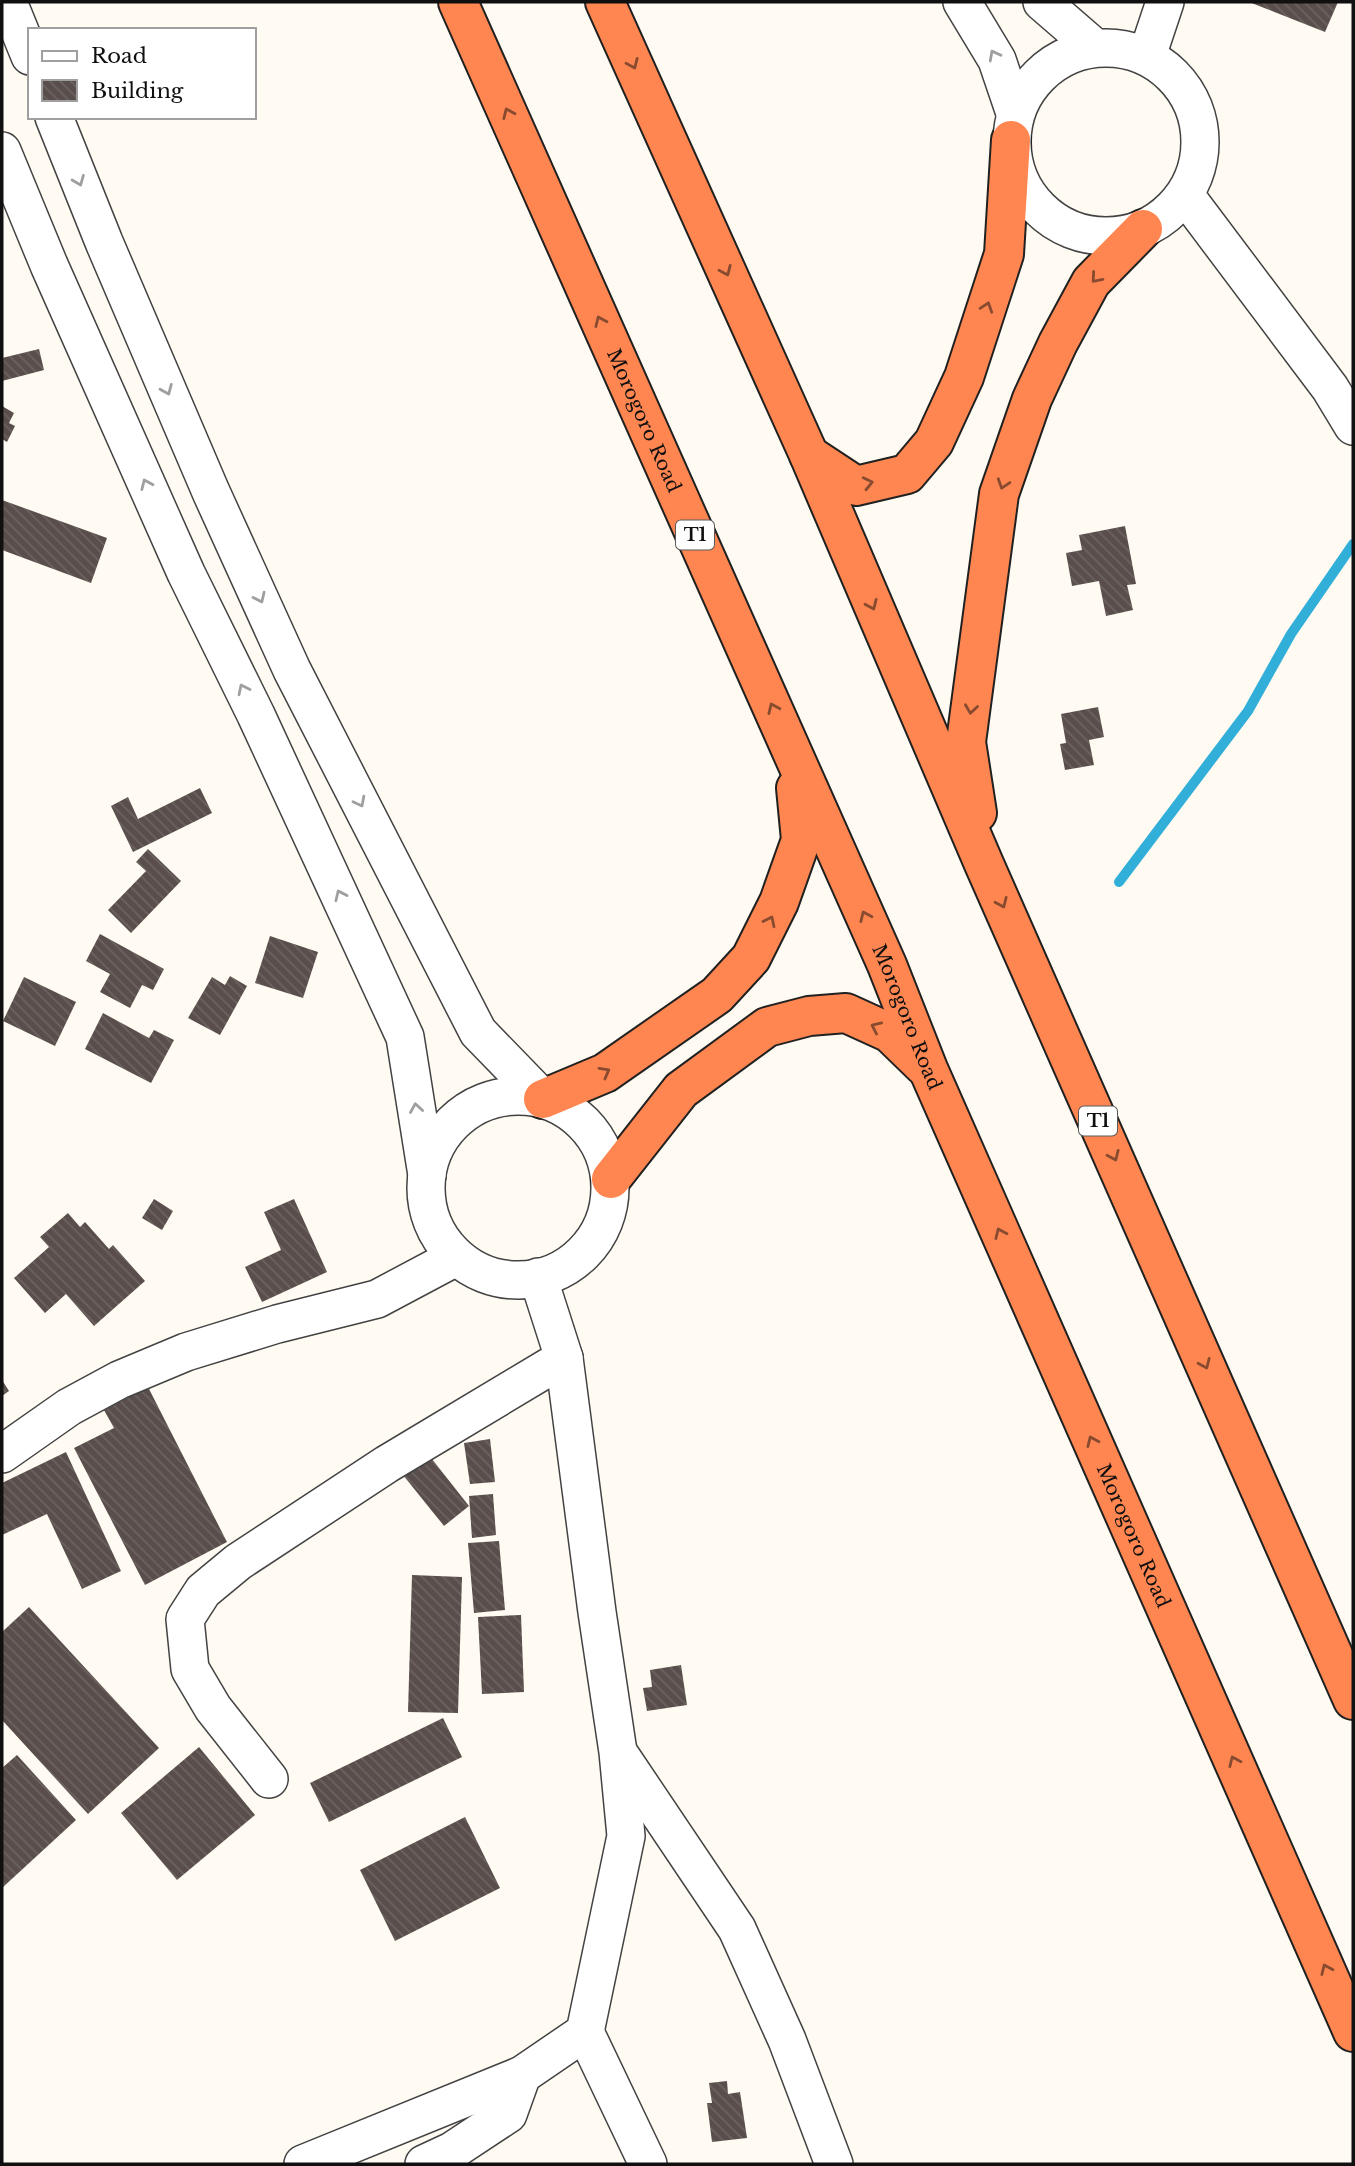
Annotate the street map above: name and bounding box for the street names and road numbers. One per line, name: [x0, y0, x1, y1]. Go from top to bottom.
street label: Morogoro Road: [602, 345, 686, 496]
road number: T1: [676, 520, 714, 550]
street label: Morogoro Road: [868, 940, 947, 1093]
road number: T1: [1079, 1106, 1117, 1136]
street label: Morogoro Road: [1092, 1460, 1176, 1611]

